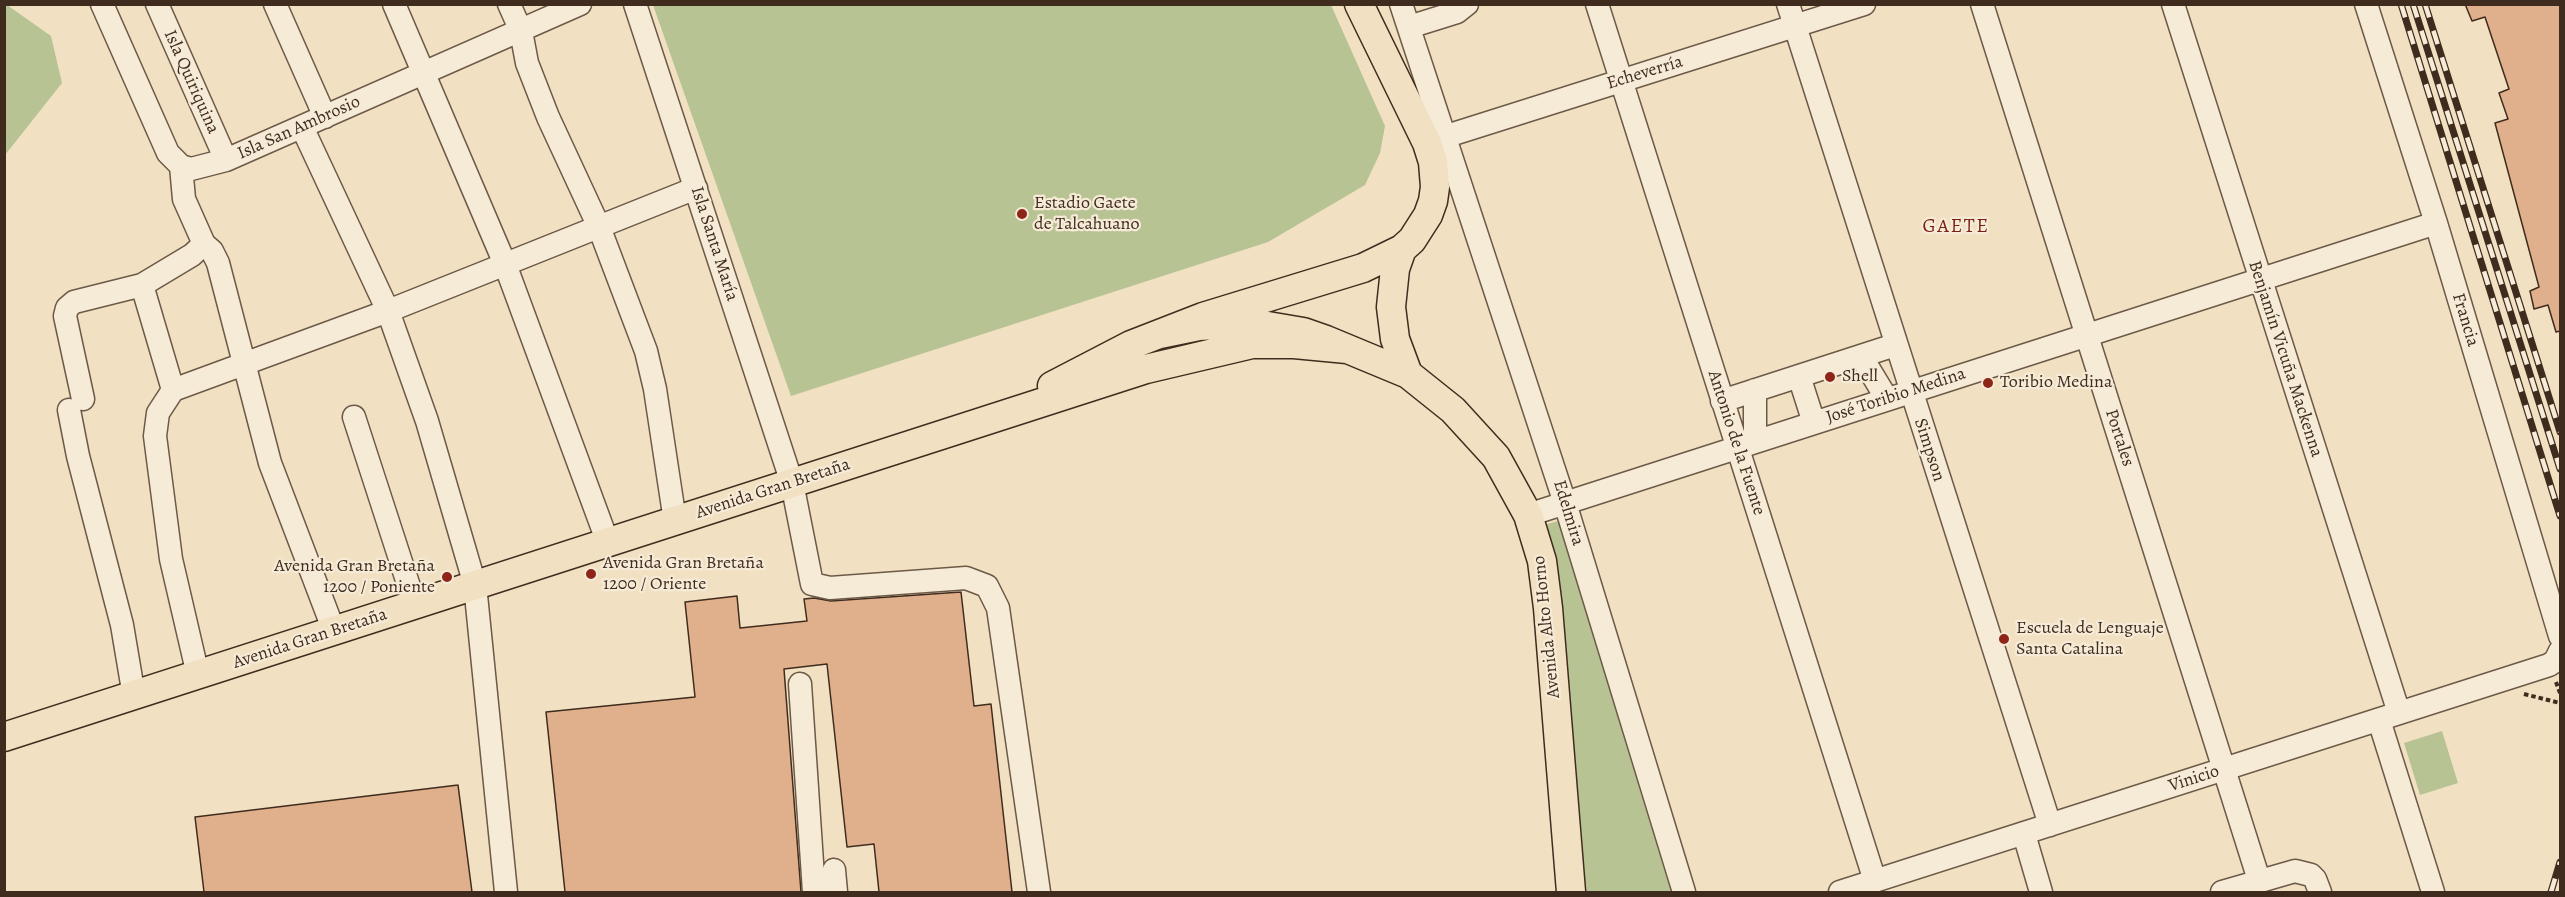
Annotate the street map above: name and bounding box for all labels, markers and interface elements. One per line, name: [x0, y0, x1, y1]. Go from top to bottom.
street label: Isla Quiriquina: [158, 27, 224, 137]
street label: Echeverría: [1604, 51, 1686, 95]
street label: Isla San Ambrosio: [234, 91, 364, 165]
street label: Isla Santa María: [685, 184, 743, 304]
place label: Estadio Gaete de Talcahuano: [1034, 193, 1139, 236]
marker: Estadio Gaete de Talcahuano: [1015, 207, 1029, 221]
district label: GAETE: [1922, 215, 1990, 239]
street label: Benjamín Vicuña Mackenna: [2243, 258, 2327, 460]
street label: Francia: [2447, 291, 2483, 349]
street label: José Toribio Medina: [1824, 363, 1968, 429]
place label: Shell: [1842, 366, 1878, 388]
street label: Antonio de la Fuente: [1702, 368, 1770, 518]
marker: Shell: [1823, 370, 1837, 384]
place label: Toribio Medina: [2000, 372, 2112, 394]
marker: Toribio Medina: [1981, 376, 1995, 390]
street label: Portales: [2100, 407, 2138, 469]
street label: Simpson: [1909, 416, 1949, 484]
street label: Avenida Gran Bretaña: [693, 454, 853, 524]
street label: Edelmira: [1548, 478, 1588, 548]
place label: Avenida Gran Bretaña 1200 / Oriente: [603, 553, 764, 596]
street label: Avenida Alto Horno: [1529, 555, 1565, 699]
place label: Avenida Gran Bretaña 1200 / Poniente: [274, 556, 435, 598]
marker: Avenida Gran Bretaña 1200 / Oriente: [584, 567, 598, 581]
marker: Avenida Gran Bretaña 1200 / Poniente: [440, 570, 454, 584]
street label: Avenida Gran Bretaña: [230, 604, 390, 674]
place label: Escuela de Lenguaje Santa Catalina: [2016, 618, 2164, 660]
marker: Escuela de Lenguaje Santa Catalina: [1997, 632, 2011, 646]
street label: Vinicio: [2166, 761, 2222, 797]

